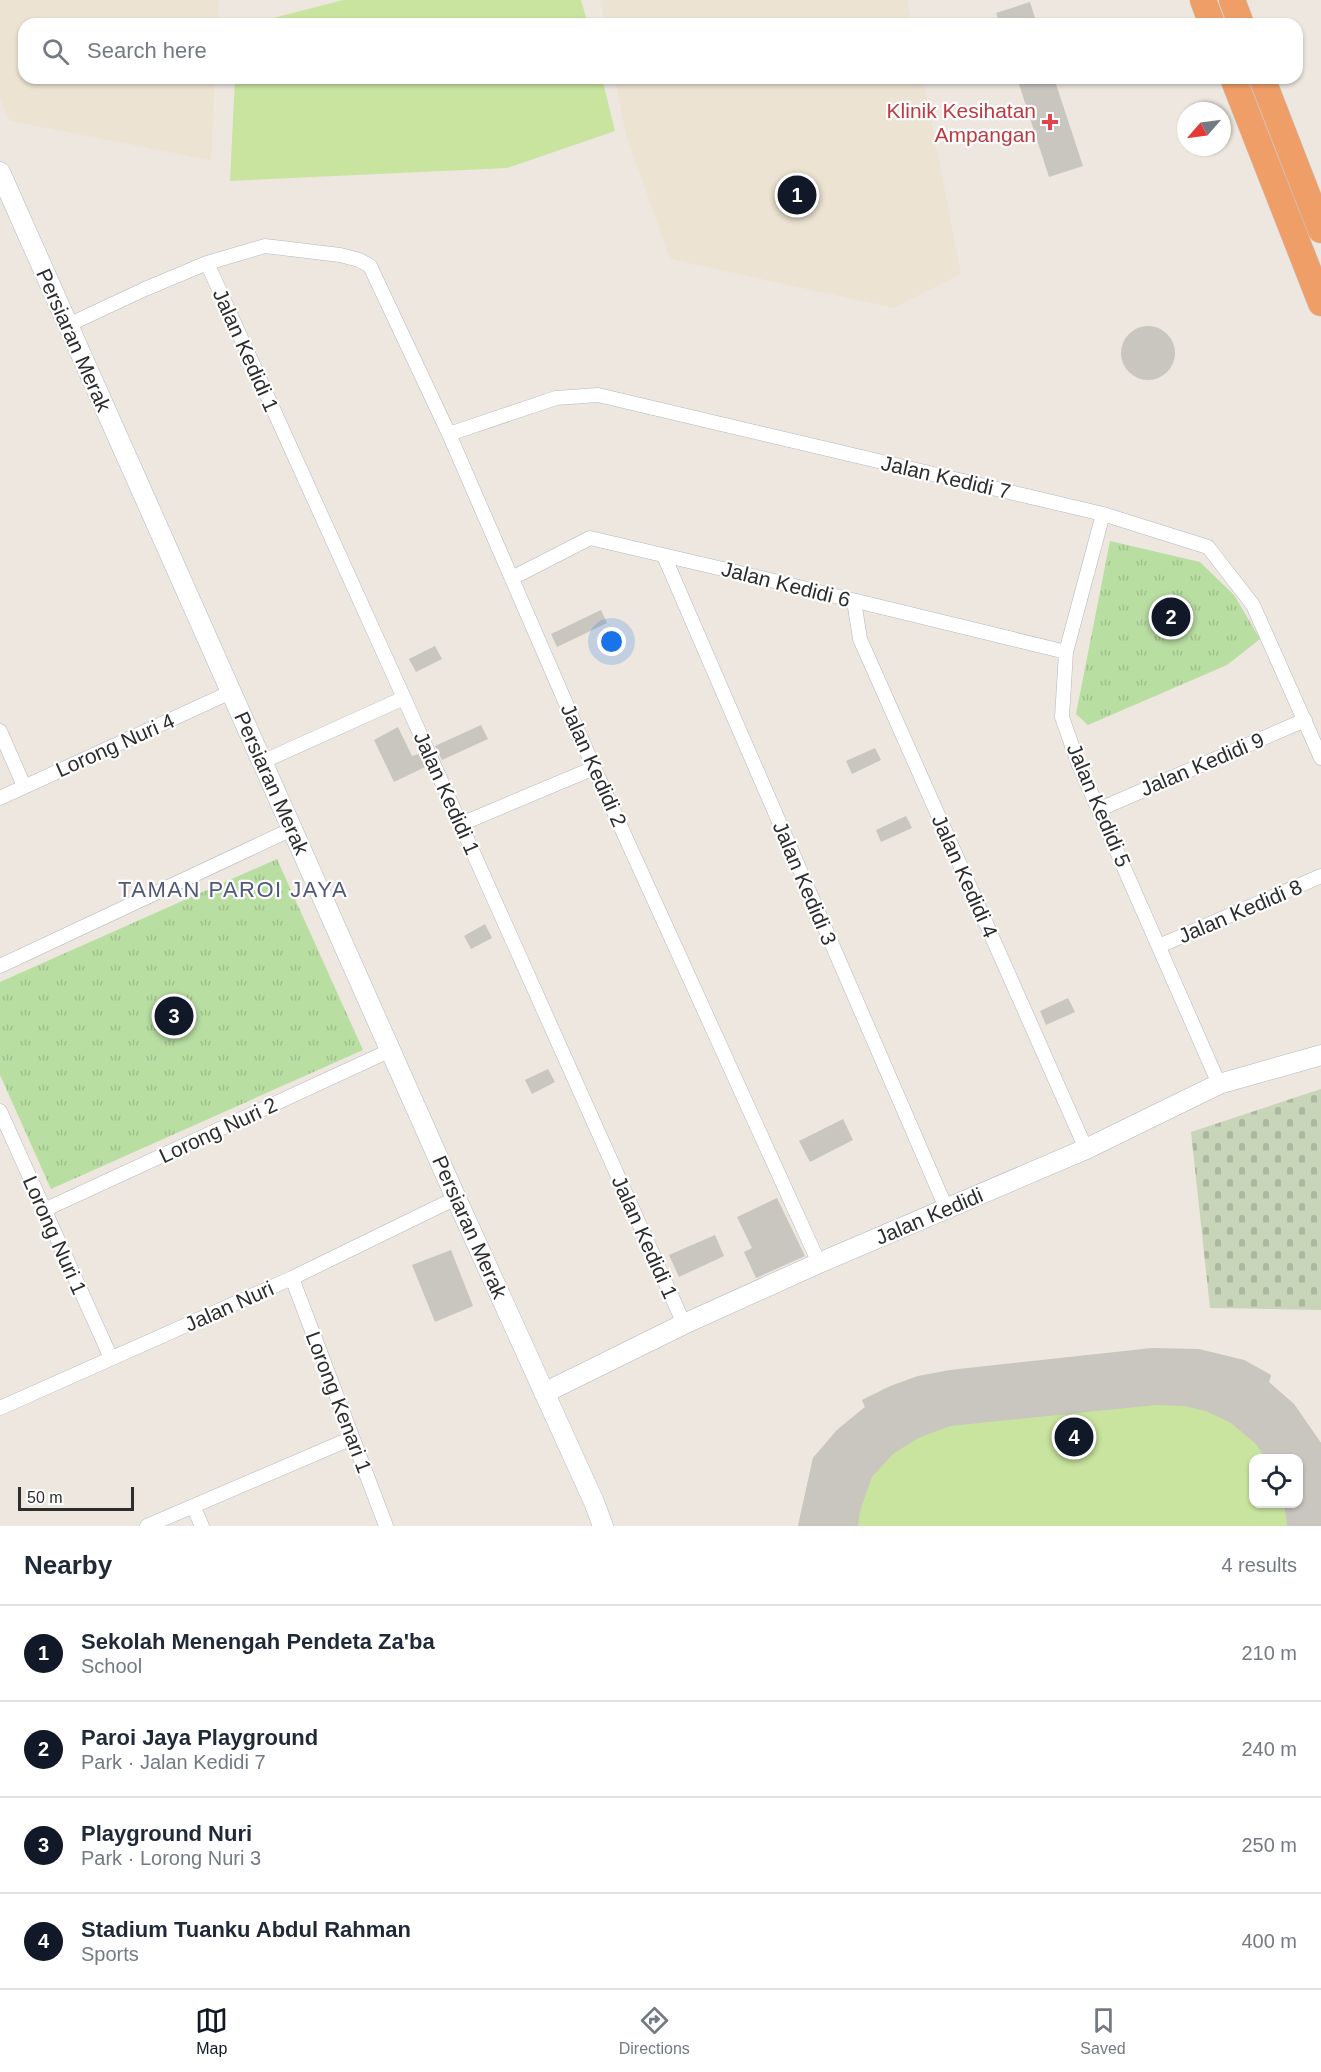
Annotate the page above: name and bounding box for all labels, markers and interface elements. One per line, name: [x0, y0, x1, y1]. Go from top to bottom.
search box: [18, 18, 1303, 84]
icon: search: [39, 35, 72, 68]
text: Search here: [87, 38, 207, 63]
place label: Klinik Kesihatan Ampangan: [887, 99, 1036, 146]
north arrow: [1177, 102, 1231, 156]
marker: Klinik Kesihatan Ampangan: [1041, 113, 1059, 131]
pin: 1: [778, 172, 816, 218]
street label: Persiaran Merak: [32, 265, 116, 415]
street label: Jalan Kedidi 1: [209, 285, 283, 415]
street label: Jalan Kedidi 7: [879, 451, 1013, 503]
street label: Jalan Kedidi 6: [719, 557, 853, 611]
pin: 2: [1152, 594, 1190, 640]
your location: [597, 627, 626, 656]
street label: Jalan Kedidi 2: [557, 700, 631, 830]
street label: Lorong Nuri 4: [52, 708, 178, 781]
street label: Persiaran Merak: [230, 708, 314, 858]
street label: Jalan Kedidi 1: [410, 728, 484, 858]
street label: Jalan Kedidi 9: [1137, 728, 1267, 800]
street label: Jalan Kedidi 5: [1063, 740, 1135, 870]
street label: Jalan Kedidi 4: [928, 811, 1002, 941]
street label: Jalan Kedidi 3: [769, 818, 841, 948]
street label: Jalan Kedidi 8: [1175, 875, 1305, 947]
district label: TAMAN PAROI JAYA: [118, 877, 348, 902]
pin: 3: [154, 994, 194, 1038]
street label: Lorong Nuri 2: [155, 1093, 281, 1167]
street label: Persiaran Merak: [428, 1152, 512, 1302]
street label: Lorong Nuri 1: [19, 1172, 91, 1298]
street label: Jalan Kedidi 1: [608, 1172, 682, 1302]
street label: Jalan Kedidi: [872, 1183, 986, 1249]
street label: Jalan Nuri: [181, 1276, 277, 1336]
street label: Lorong Kenari 1: [301, 1328, 377, 1476]
pin: 4: [1054, 1414, 1094, 1460]
map controls: [1249, 1454, 1303, 1508]
button: locate: [1249, 1454, 1303, 1508]
scale bar: [18, 1484, 134, 1512]
text: 50 m: [27, 1489, 63, 1506]
text: Nearby: [24, 1550, 112, 1580]
text: 4 results: [1221, 1554, 1297, 1576]
text: Sekolah Menengah Pendeta Za'ba: [81, 1629, 435, 1654]
text: 1: [38, 1642, 49, 1664]
text: 210 m: [1241, 1642, 1297, 1664]
text: School: [81, 1655, 142, 1677]
text: Paroi Jaya Playground: [81, 1725, 318, 1750]
text: 2: [38, 1738, 49, 1760]
text: 240 m: [1241, 1738, 1297, 1760]
text: Park · Jalan Kedidi 7: [81, 1751, 266, 1773]
text: Playground Nuri: [81, 1821, 252, 1846]
text: 3: [38, 1834, 49, 1856]
text: 250 m: [1241, 1834, 1297, 1856]
text: Park · Lorong Nuri 3: [81, 1847, 261, 1869]
text: Stadium Tuanku Abdul Rahman: [81, 1917, 411, 1942]
text: 4: [38, 1930, 49, 1952]
text: 400 m: [1241, 1930, 1297, 1952]
text: Sports: [81, 1943, 139, 1965]
tab: Map: [195, 2004, 228, 2058]
tab: Directions: [619, 2004, 690, 2058]
tab: Saved: [1080, 2004, 1126, 2058]

